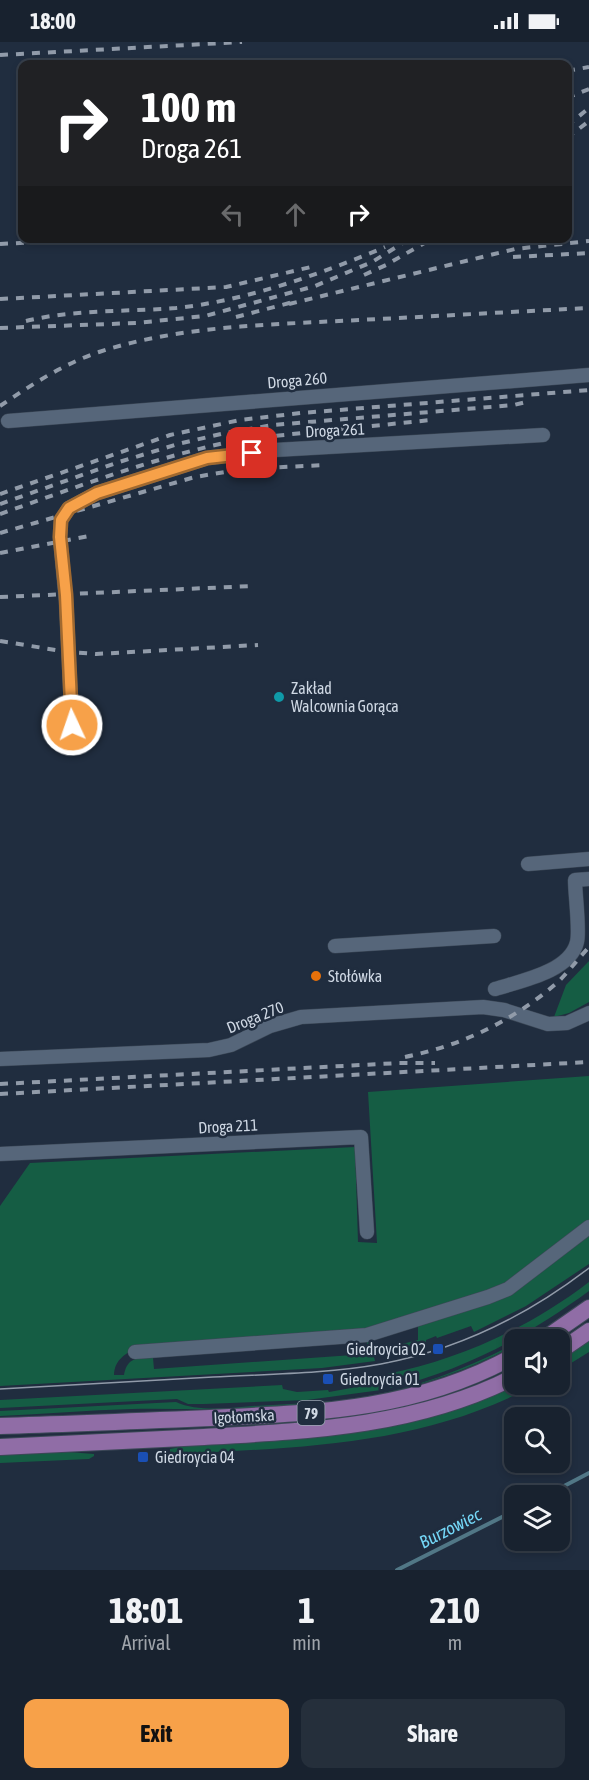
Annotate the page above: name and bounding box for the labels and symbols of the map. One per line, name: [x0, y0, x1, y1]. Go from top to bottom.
street label: Droga 260: [266, 368, 328, 393]
street label: Droga 261: [305, 419, 365, 442]
pin: [226, 427, 277, 478]
place label: Zakład Walcownia Gorąca: [291, 679, 399, 716]
marker: Zakład Walcownia Gorąca: [272, 690, 286, 704]
position arrow: [40, 693, 104, 757]
place label: Stołówka: [328, 967, 382, 985]
marker: Stołówka: [309, 969, 323, 983]
street label: Droga 270: [224, 997, 287, 1038]
street label: Droga 211: [198, 1115, 258, 1138]
place label: Giedroycia 02: [346, 1340, 426, 1359]
marker: Giedroycia 02: [431, 1342, 445, 1356]
place label: Giedroycia 01: [340, 1370, 420, 1389]
marker: Giedroycia 01: [321, 1372, 335, 1386]
road number: 79: [298, 1401, 324, 1425]
street label: Igołomska: [213, 1405, 275, 1428]
place label: Giedroycia 04: [155, 1448, 235, 1467]
marker: Giedroycia 04: [136, 1450, 150, 1464]
water label: Burzowiec: [416, 1503, 485, 1552]

